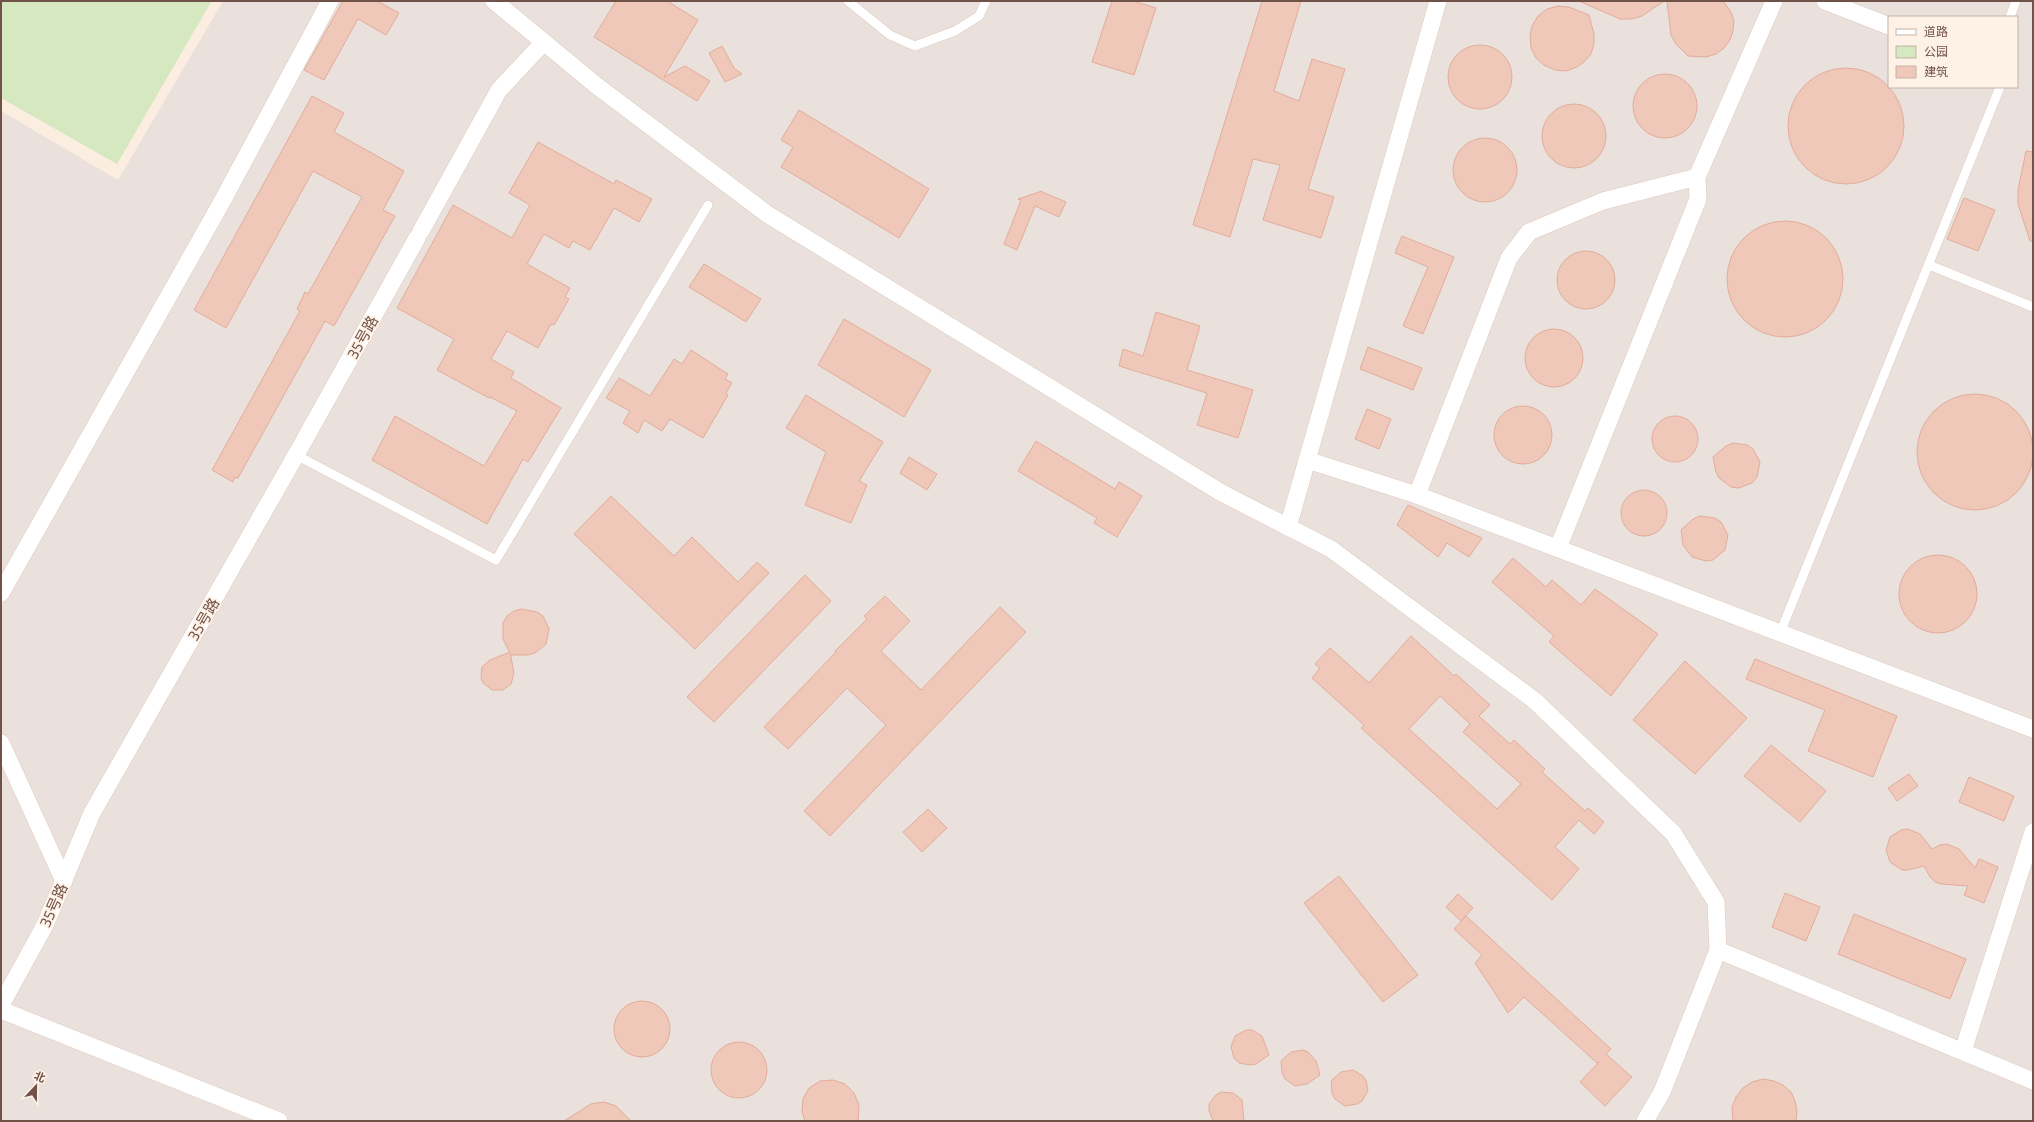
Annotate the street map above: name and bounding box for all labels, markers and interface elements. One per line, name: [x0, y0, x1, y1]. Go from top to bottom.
legend: [1888, 16, 2018, 88]
text: 道路: [1924, 24, 1948, 38]
text: 公园: [1924, 44, 1948, 58]
text: 建筑: [1924, 64, 1948, 78]
street label: 35号路: [343, 312, 381, 362]
street label: 35号路: [184, 594, 222, 644]
street label: 35号路: [35, 880, 71, 930]
north arrow: [16, 1066, 56, 1106]
text: 北: [32, 1068, 47, 1084]

